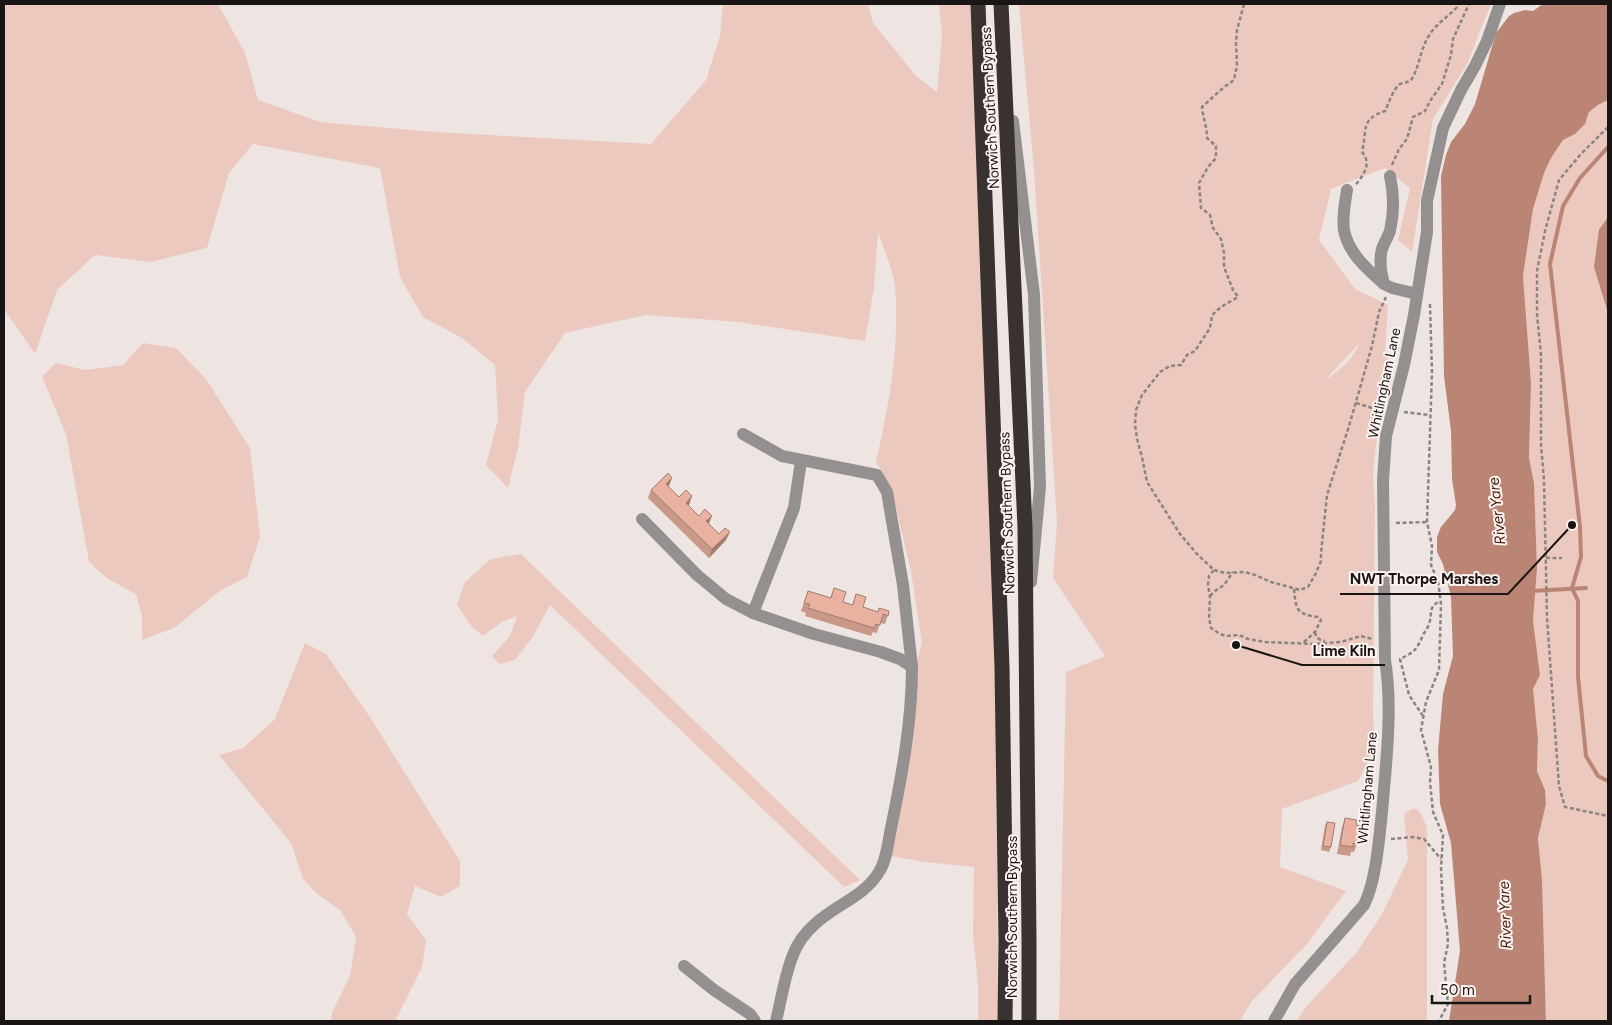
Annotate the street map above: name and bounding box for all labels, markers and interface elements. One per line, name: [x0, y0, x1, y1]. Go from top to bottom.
street label: Norwich Southern Bypass: [978, 26, 1003, 190]
street label: Whitlingham Lane: [1364, 326, 1405, 440]
street label: Norwich Southern Bypass: [996, 432, 1019, 594]
water label: River Yare: [1485, 476, 1509, 546]
callout: NWT Thorpe Marshes: [1340, 564, 1508, 594]
text: NWT Thorpe Marshes: [1350, 570, 1498, 588]
callout: Lime Kiln: [1302, 635, 1385, 665]
text: Lime Kiln: [1312, 642, 1376, 660]
street label: Whitlingham Lane: [1354, 731, 1381, 845]
street label: Norwich Southern Bypass: [1004, 836, 1021, 998]
water label: River Yare: [1495, 881, 1515, 949]
scale bar: [1432, 972, 1530, 1004]
text: 50 m: [1440, 981, 1475, 999]

